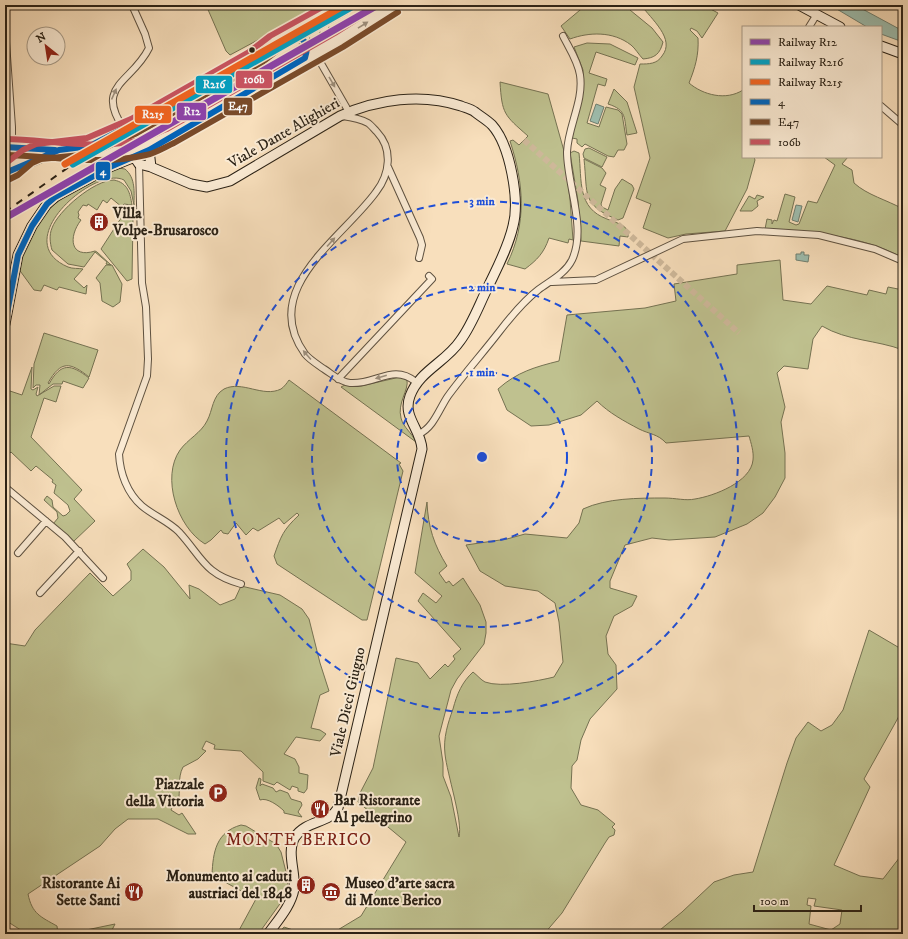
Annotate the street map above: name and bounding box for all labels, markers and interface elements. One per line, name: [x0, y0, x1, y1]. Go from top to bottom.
one-way arrow: [357, 21, 369, 28]
north arrow: [26, 26, 66, 66]
legend: [742, 26, 882, 158]
text: N: [34, 30, 49, 47]
text: Railway R12: [778, 35, 837, 50]
unlabelled marker: [247, 45, 257, 55]
text: Railway R216: [778, 55, 844, 70]
line badge: 106b: [235, 70, 273, 89]
text: 106b: [244, 73, 264, 87]
line badge: R216: [195, 75, 233, 94]
text: Railway R215: [778, 75, 843, 90]
one-way arrow: [328, 76, 335, 88]
text: R216: [203, 78, 226, 92]
one-way arrow: [112, 87, 118, 99]
street label: Viale Dante Alighieri: [224, 93, 343, 173]
text: 4: [778, 95, 786, 110]
line badge: E47: [223, 97, 253, 116]
text: E47: [228, 100, 248, 114]
line badge: R12: [176, 102, 207, 121]
line badge: R215: [134, 105, 172, 124]
text: R12: [184, 105, 201, 119]
text: R215: [142, 108, 165, 122]
text: E47: [778, 115, 799, 130]
text: 106b: [778, 135, 801, 150]
line badge: 4: [95, 161, 111, 181]
text: 4: [99, 165, 107, 179]
text: 3 min: [469, 194, 495, 209]
place label: Villa Volpe-Brusarosco: [112, 204, 219, 240]
building icon: Villa Volpe-Brusarosco: [88, 211, 110, 233]
one-way arrow: [327, 237, 336, 247]
text: 2 min: [469, 280, 496, 295]
one-way arrow: [303, 350, 312, 360]
text: 1 min: [469, 365, 495, 380]
one-way arrow: [374, 374, 386, 380]
centre of rings: [475, 450, 489, 464]
street label: Viale Dieci Giugno: [326, 645, 370, 760]
place label: Piazzale della Vittoria: [126, 775, 205, 811]
parking icon: Piazzale della Vittoria: [207, 782, 229, 804]
place label: Bar Ristorante Al pellegrino: [333, 791, 421, 827]
restaurant icon: Bar Ristorante Al pellegrino: [309, 798, 331, 820]
district label: MONTE BERICO: [226, 829, 372, 851]
place label: Monumento ai caduti austriaci del 1848: [166, 867, 292, 903]
place label: Ristorante Ai Sette Santi: [42, 874, 120, 910]
building icon: Monumento ai caduti austriaci del 1848: [295, 874, 317, 896]
place label: Museo d’arte sacra di Monte Berico: [345, 874, 455, 910]
restaurant icon: Ristorante Ai Sette Santi: [123, 881, 145, 903]
museum icon: Museo d’arte sacra di Monte Berico: [320, 881, 342, 903]
scale bar: [754, 887, 861, 913]
text: 100 m: [760, 894, 789, 909]

